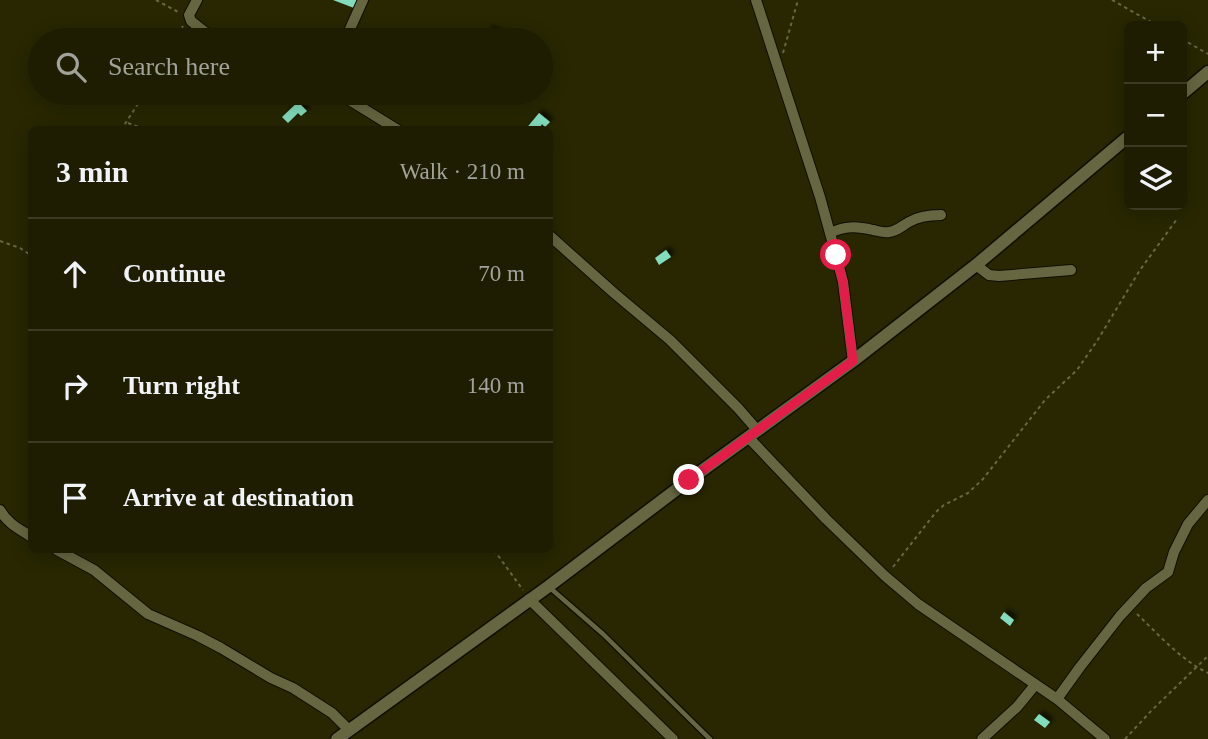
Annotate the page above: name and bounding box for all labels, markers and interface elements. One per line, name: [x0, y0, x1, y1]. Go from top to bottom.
map controls: [1124, 21, 1187, 210]
button: +: [1124, 21, 1187, 84]
search box: [28, 28, 553, 105]
icon: search: [52, 48, 90, 86]
text: Search here: [108, 52, 230, 81]
button: −: [1124, 84, 1187, 147]
button: layers: [1124, 147, 1187, 210]
text: 3 min: [56, 155, 129, 188]
text: Walk · 210 m: [400, 159, 525, 184]
route start: [820, 239, 851, 270]
icon: ahead: [56, 255, 94, 293]
text: Continue: [123, 259, 226, 288]
text: 70 m: [478, 261, 525, 286]
icon: right: [56, 367, 94, 405]
text: Turn right: [123, 371, 240, 400]
text: 140 m: [467, 373, 525, 398]
route end: [673, 464, 704, 495]
icon: arrive: [56, 479, 94, 517]
text: Arrive at destination: [123, 483, 354, 512]

